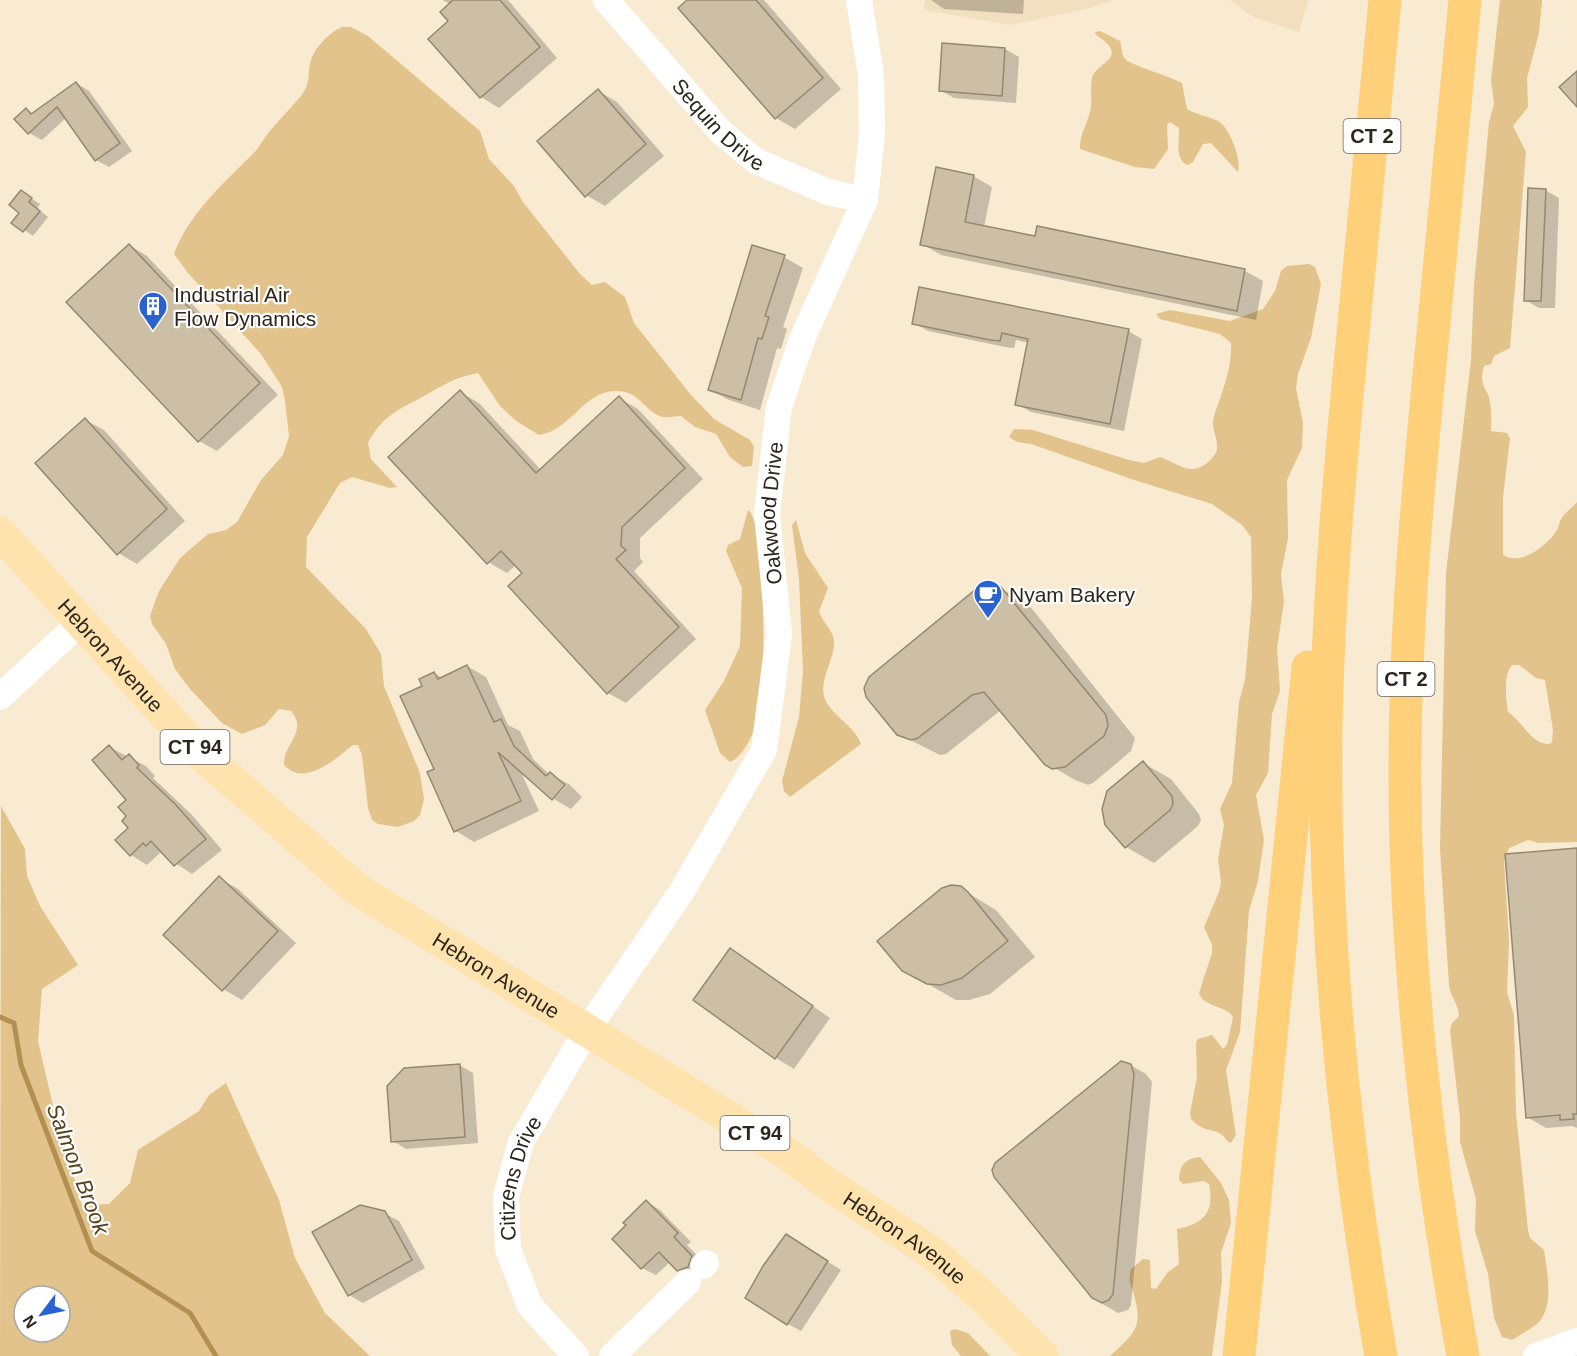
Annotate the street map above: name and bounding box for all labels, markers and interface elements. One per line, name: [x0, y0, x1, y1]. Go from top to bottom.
street label: Sequin Drive: [668, 74, 768, 175]
road number: CT 2: [1344, 119, 1400, 153]
place label: Industrial Air Flow Dynamics: [174, 283, 316, 330]
building icon: Industrial Air Flow Dynamics: [137, 290, 169, 332]
street label: Oakwood Drive: [755, 441, 787, 586]
cafe icon: Nyam Bakery: [972, 578, 1004, 620]
place label: Nyam Bakery: [1009, 583, 1136, 606]
street label: Hebron Avenue: [54, 594, 168, 716]
road number: CT 2: [1378, 662, 1434, 696]
road number: CT 94: [160, 730, 230, 764]
street label: Hebron Avenue: [429, 927, 564, 1023]
water label: Salmon Brook: [42, 1100, 115, 1239]
street label: Citizens Drive: [494, 1111, 545, 1241]
road number: CT 94: [720, 1116, 789, 1150]
street label: Hebron Avenue: [840, 1187, 971, 1288]
north arrow: [12, 1284, 72, 1344]
text: N: [19, 1312, 40, 1331]

